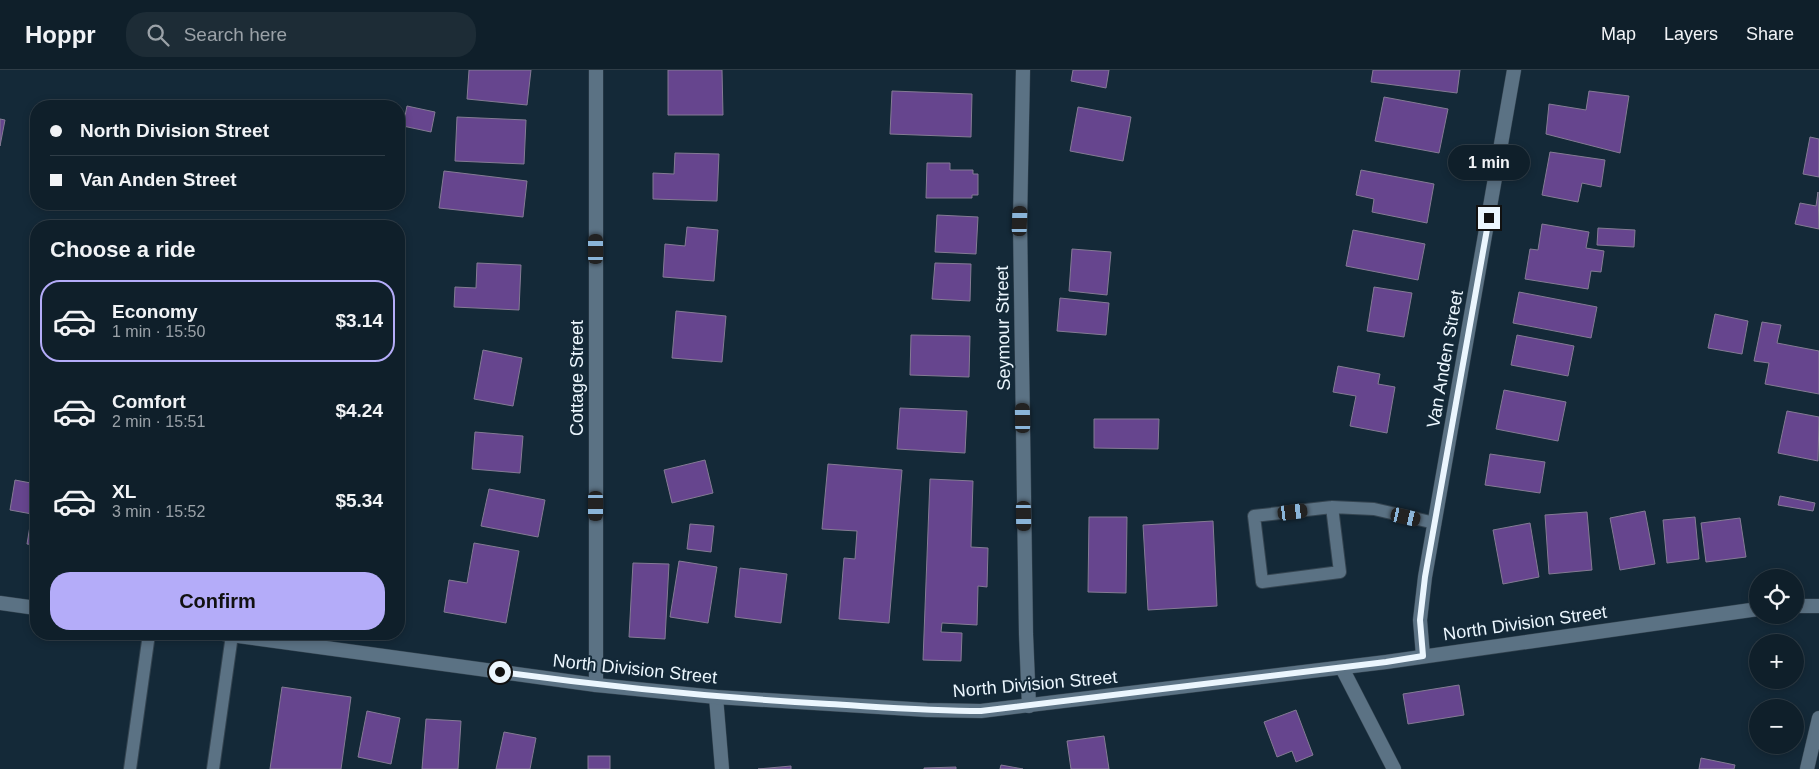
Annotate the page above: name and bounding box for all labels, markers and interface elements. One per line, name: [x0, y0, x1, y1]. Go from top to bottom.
search box: [126, 12, 476, 57]
text: Hoppr: [25, 21, 96, 48]
icon: search: [144, 21, 172, 49]
text: Search here: [184, 24, 287, 45]
text: Map: [1601, 24, 1636, 44]
text: Layers: [1664, 24, 1718, 44]
text: Share: [1746, 24, 1794, 44]
text: North Division Street: [80, 120, 269, 141]
callout: 1 min: [1448, 146, 1530, 180]
text: 1 min: [1468, 154, 1510, 171]
text: Van Anden Street: [80, 169, 237, 190]
car: [1011, 206, 1028, 236]
route end: [1478, 207, 1500, 229]
car: [588, 234, 603, 264]
text: Choose a ride: [50, 237, 195, 262]
street label: Seymour Street: [992, 265, 1014, 391]
street label: Van Anden Street: [1423, 288, 1467, 430]
icon: car: [52, 299, 97, 344]
text: Economy: [112, 301, 198, 322]
text: $3.14: [335, 310, 383, 331]
street label: Cottage Street: [567, 320, 587, 436]
text: 1 min · 15:50: [112, 323, 205, 340]
icon: car: [52, 389, 97, 434]
text: Comfort: [112, 391, 186, 412]
text: $4.24: [335, 400, 383, 421]
car: [1015, 403, 1030, 433]
text: 2 min · 15:51: [112, 413, 205, 430]
icon: car: [52, 479, 97, 524]
text: XL: [112, 481, 136, 502]
text: $5.34: [335, 490, 383, 511]
car: [588, 491, 603, 521]
car: [1016, 501, 1031, 531]
text: 3 min · 15:52: [112, 503, 205, 520]
car: [1277, 503, 1308, 521]
car: [1389, 506, 1422, 528]
map controls: [1749, 569, 1804, 754]
button: locate: [1749, 569, 1804, 624]
button: Confirm: [50, 572, 385, 630]
street label: North Division Street: [1442, 602, 1608, 644]
button: +: [1749, 634, 1804, 689]
street label: North Division Street: [552, 650, 718, 688]
route start: [489, 661, 511, 683]
street label: North Division Street: [952, 667, 1118, 701]
button: −: [1749, 699, 1804, 754]

